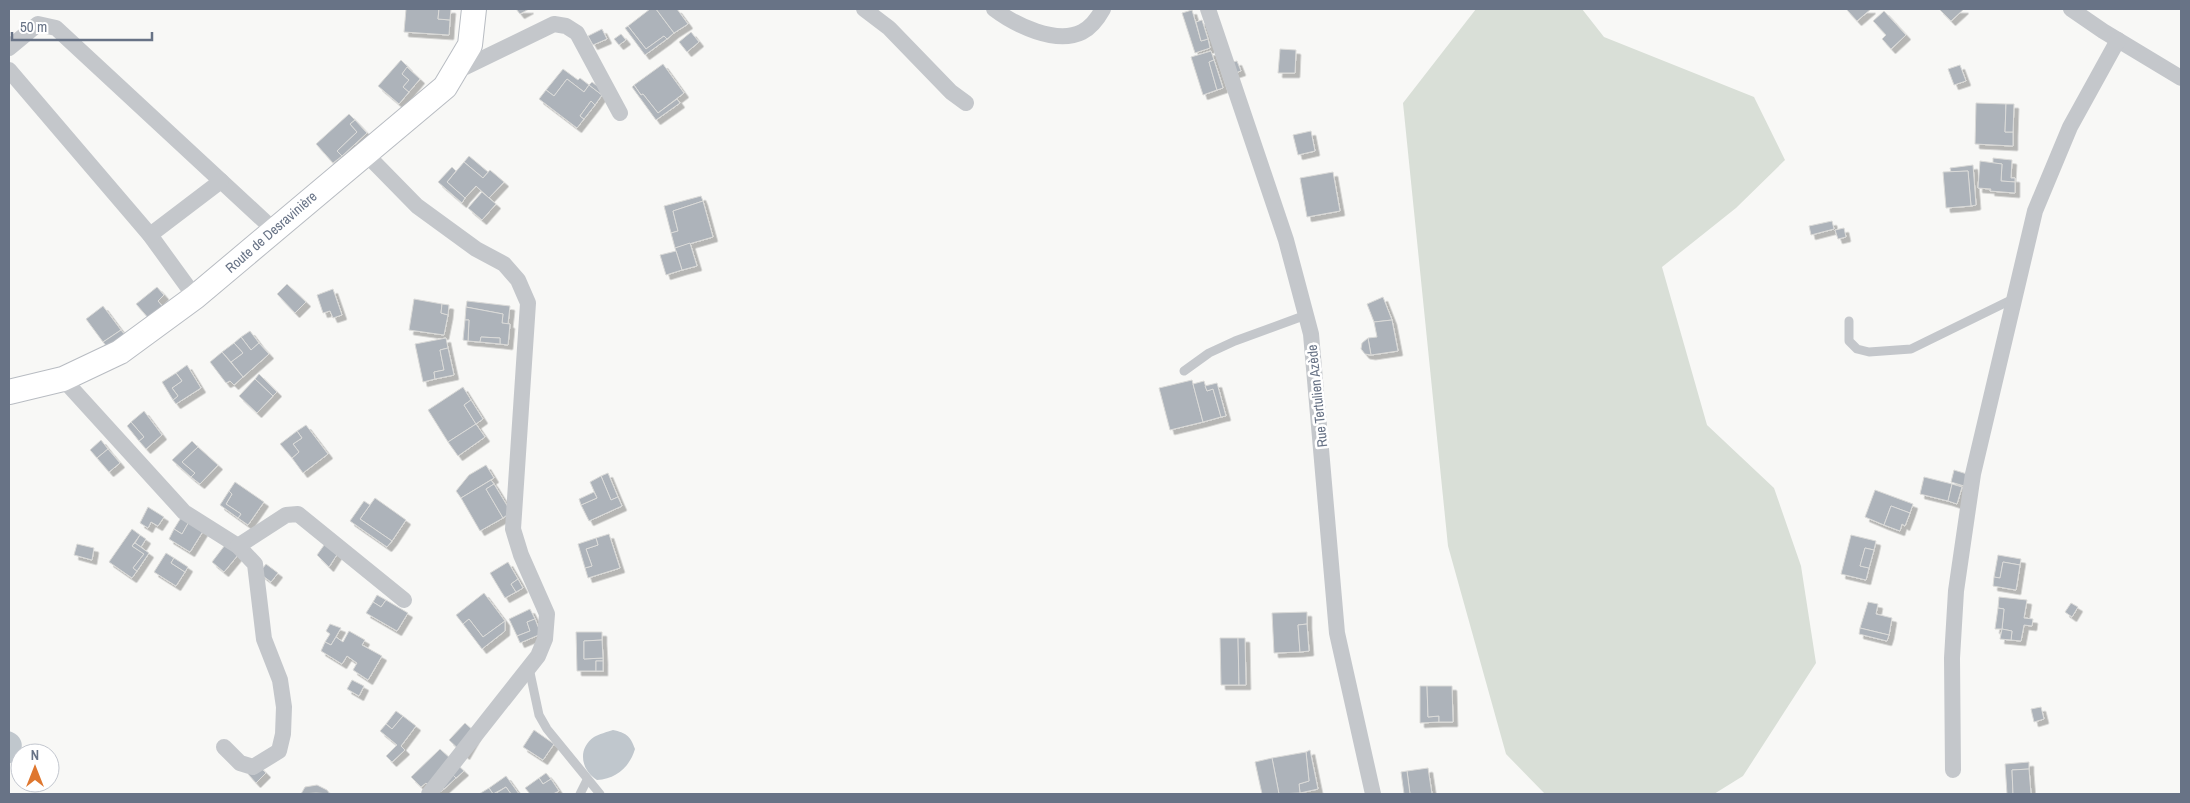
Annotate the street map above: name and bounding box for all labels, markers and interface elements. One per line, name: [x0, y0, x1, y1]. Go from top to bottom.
scale bar: [12, 10, 152, 42]
text: 50 m: [20, 16, 47, 37]
street label: Route de Desravinière: [222, 187, 320, 277]
street label: Rue Tertulien Azède: [1303, 344, 1331, 448]
north arrow: [10, 743, 60, 793]
text: N: [31, 746, 39, 764]

